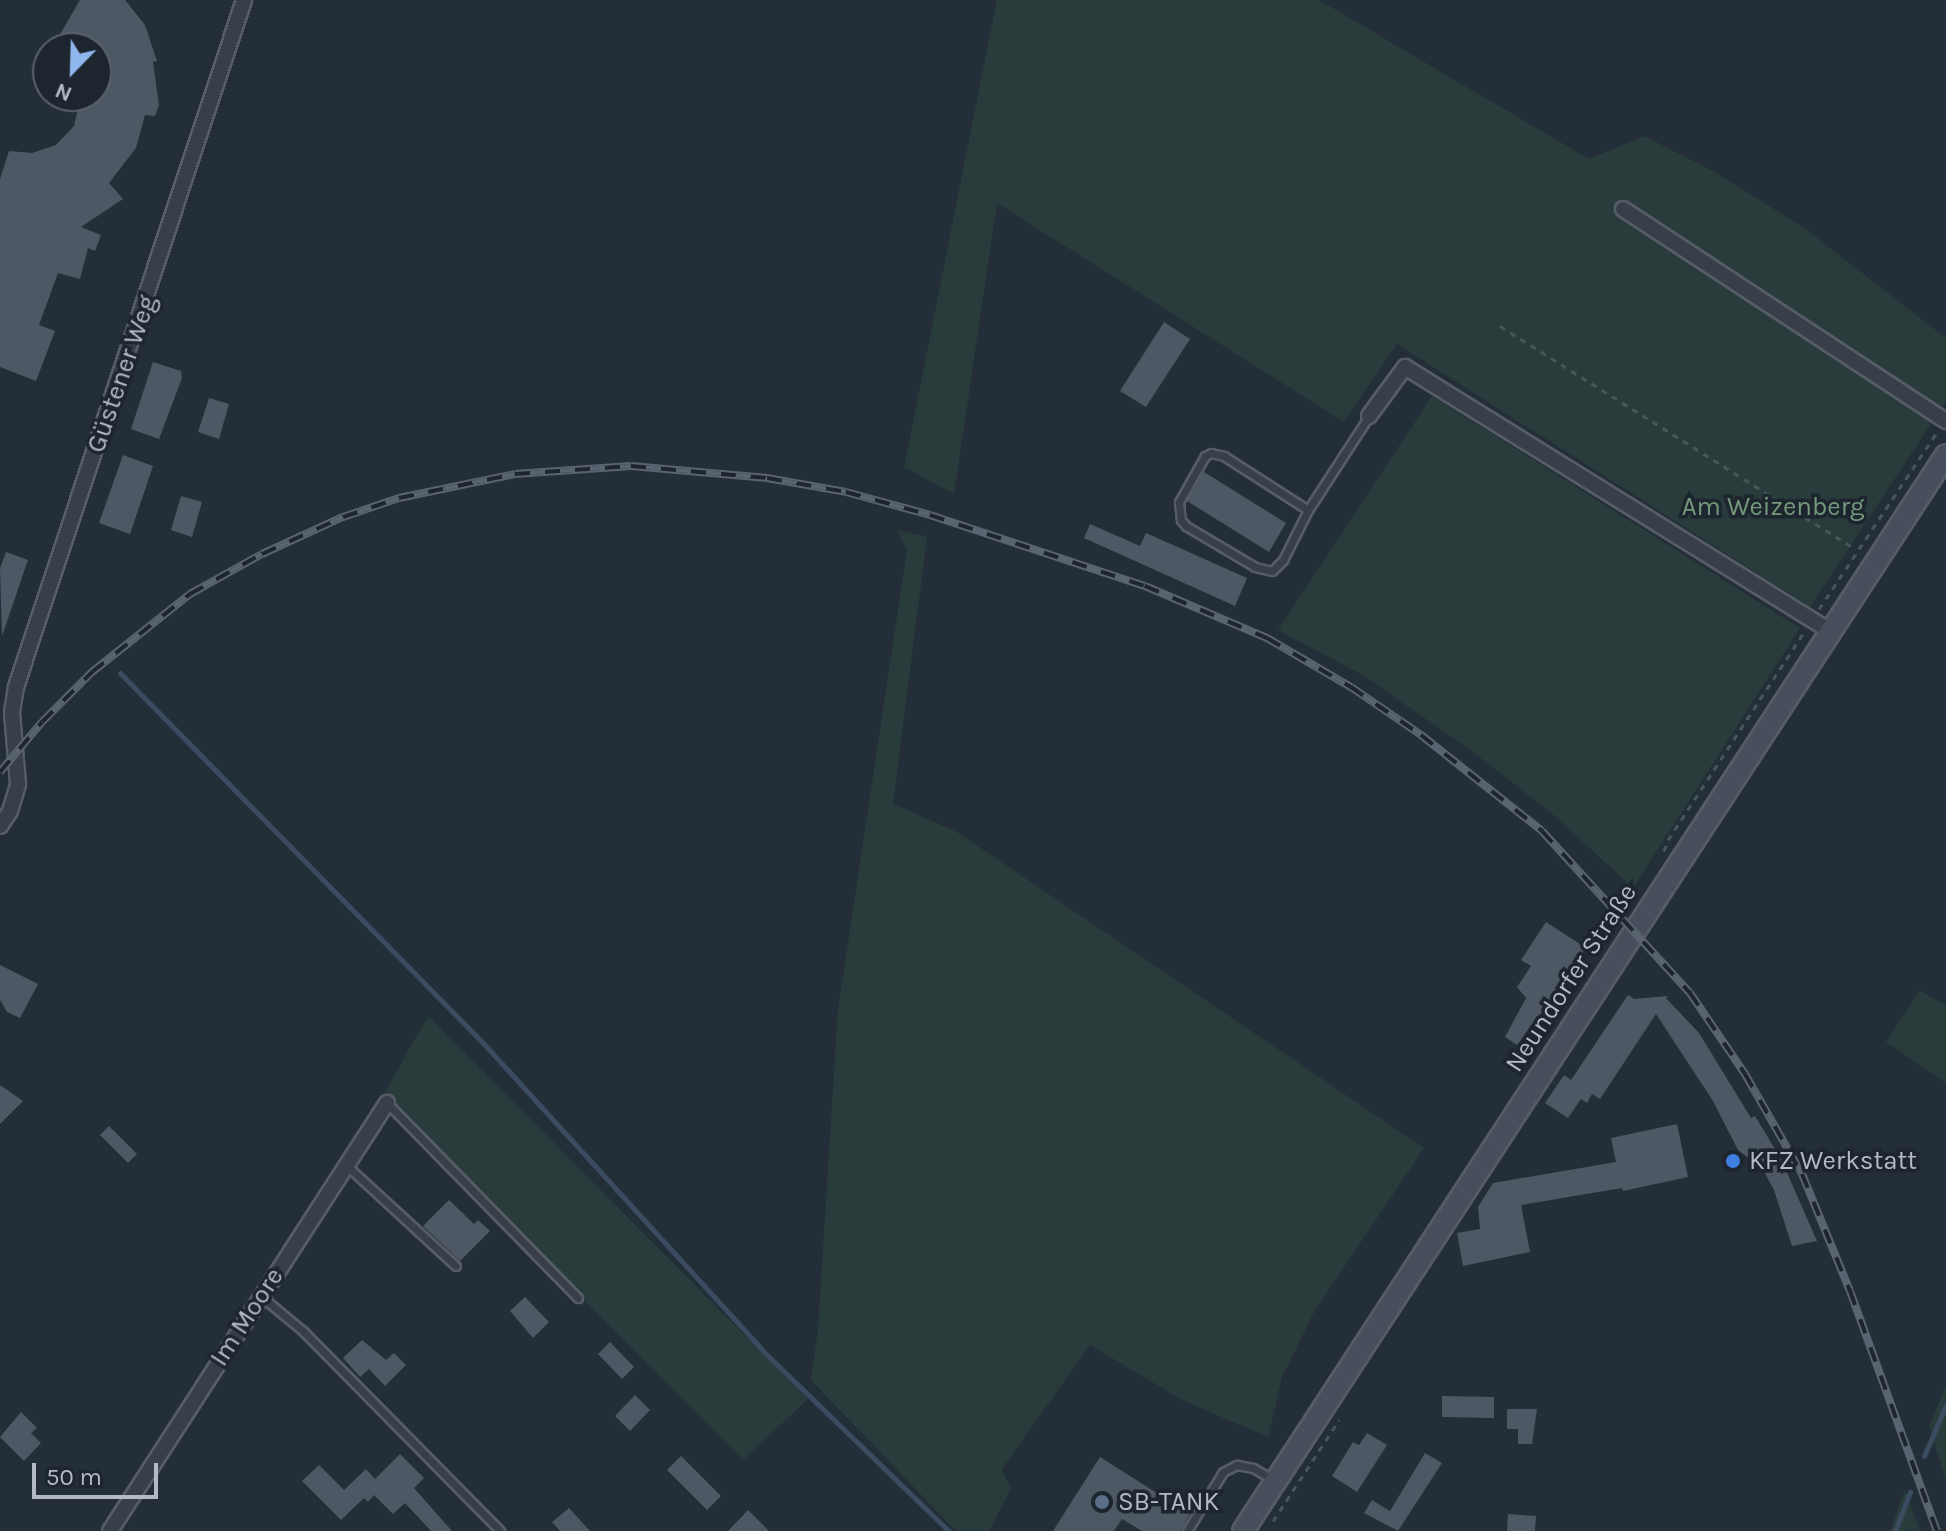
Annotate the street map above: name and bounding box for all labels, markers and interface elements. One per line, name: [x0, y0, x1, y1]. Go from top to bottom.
north arrow: [32, 32, 112, 112]
text: N: [51, 77, 76, 107]
street label: Güstener Weg: [80, 291, 164, 457]
park label: Am Weizenberg: [1682, 491, 1864, 523]
street label: Neundorfer Straße: [1499, 878, 1643, 1078]
place label: KFZ Werkstatt: [1749, 1145, 1917, 1177]
marker: KFZ Werkstatt: [1724, 1152, 1742, 1170]
street label: Im Moore: [204, 1262, 290, 1372]
scale bar: [36, 1447, 162, 1497]
text: 50 m: [46, 1463, 102, 1491]
place label: SB-TANK: [1118, 1486, 1219, 1518]
marker: SB-TANK: [1093, 1493, 1111, 1511]

